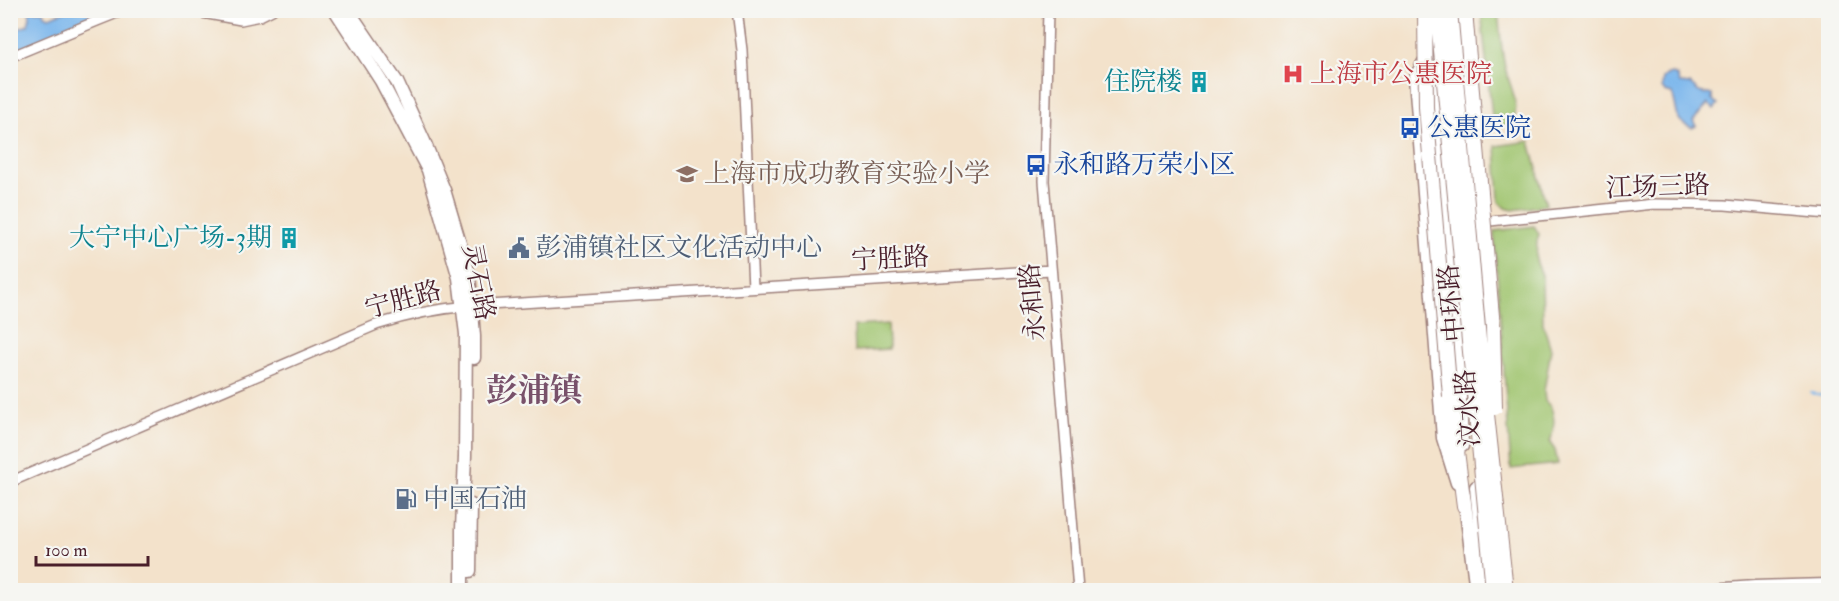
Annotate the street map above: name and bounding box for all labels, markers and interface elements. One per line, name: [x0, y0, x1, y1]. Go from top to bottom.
place label: 上海市公惠医院: [1310, 58, 1492, 90]
hospital icon: 上海市公惠医院: [1281, 62, 1305, 86]
place label: 住院楼: [1104, 66, 1182, 98]
building icon: 住院楼: [1187, 70, 1211, 94]
place label: 公惠医院: [1427, 112, 1531, 144]
bus stop icon: 公惠医院: [1398, 116, 1422, 140]
place label: 永和路万荣小区: [1053, 149, 1235, 181]
bus stop icon: 永和路万荣小区: [1024, 153, 1048, 177]
place label: 上海市成功教育实验小学: [704, 158, 990, 190]
school or university icon: 上海市成功教育实验小学: [675, 162, 699, 186]
street label: 江场三路: [1605, 169, 1711, 205]
place label: 大宁中心广场-3期: [69, 222, 272, 254]
building icon: 大宁中心广场-3期: [277, 226, 301, 250]
place label: 彭浦镇社区文化活动中心: [536, 232, 822, 264]
public building icon: 彭浦镇社区文化活动中心: [507, 236, 531, 260]
street label: 灵石路: [455, 241, 501, 323]
street label: 宁胜路: [850, 241, 930, 277]
street label: 永和路: [1014, 262, 1052, 342]
street label: 中环路: [1433, 263, 1471, 343]
street label: 宁胜路: [361, 274, 445, 326]
street label: 汶水路: [1449, 368, 1487, 448]
district label: 彭浦镇: [486, 371, 582, 411]
place label: 中国石油: [423, 483, 527, 515]
fuel station icon: 中国石油: [394, 487, 418, 511]
scale bar: [36, 529, 148, 567]
text: 100 m: [45, 539, 88, 562]

